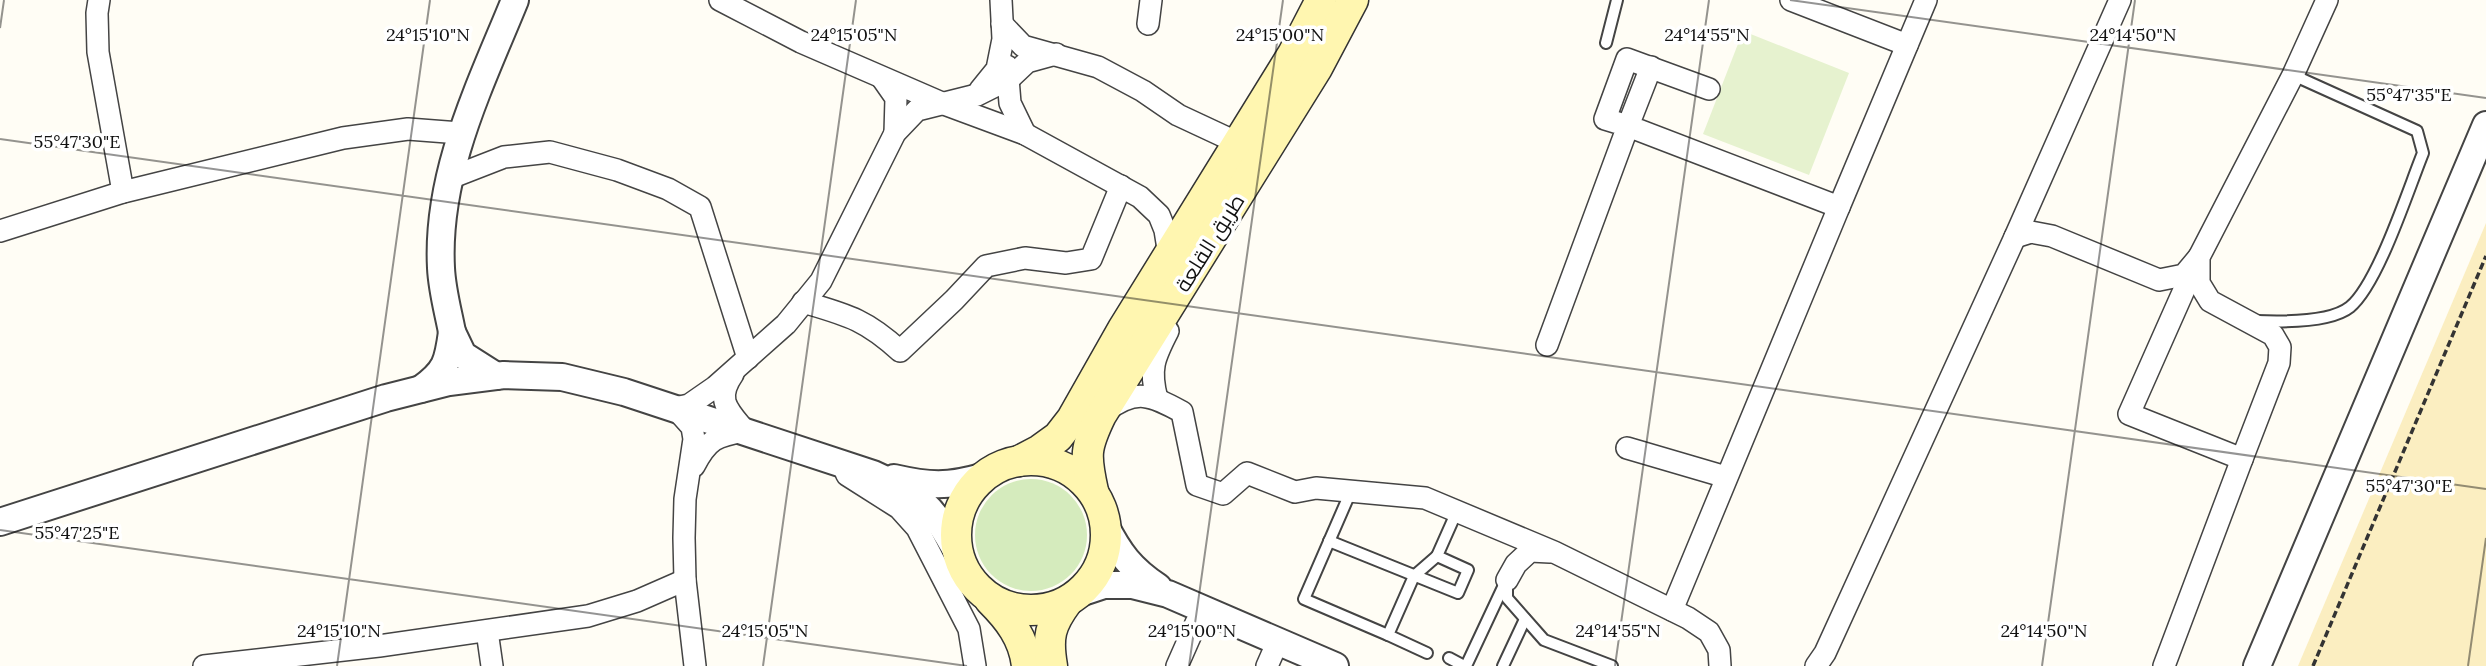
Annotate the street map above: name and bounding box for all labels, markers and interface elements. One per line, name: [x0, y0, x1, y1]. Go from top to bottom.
text: 24°15'10"N: [386, 23, 470, 46]
text: 24°15'05"N: [810, 23, 898, 46]
text: 24°15'00"N: [1236, 23, 1324, 46]
text: 24°14'55"N: [1664, 23, 1750, 46]
text: 24°14'50"N: [2090, 23, 2176, 46]
text: 55°47'35"E: [2366, 83, 2452, 106]
text: 55°47'30"E: [34, 130, 120, 153]
street label: طريق القلعة: [1169, 189, 1250, 297]
text: 55°47'30"E: [2366, 474, 2452, 497]
text: 55°47'25"E: [34, 521, 120, 544]
text: 24°15'10"N: [297, 619, 381, 642]
text: 24°15'05"N: [721, 619, 809, 642]
text: 24°15'00"N: [1148, 619, 1236, 642]
text: 24°14'55"N: [1575, 619, 1661, 642]
text: 24°14'50"N: [2001, 619, 2087, 642]

